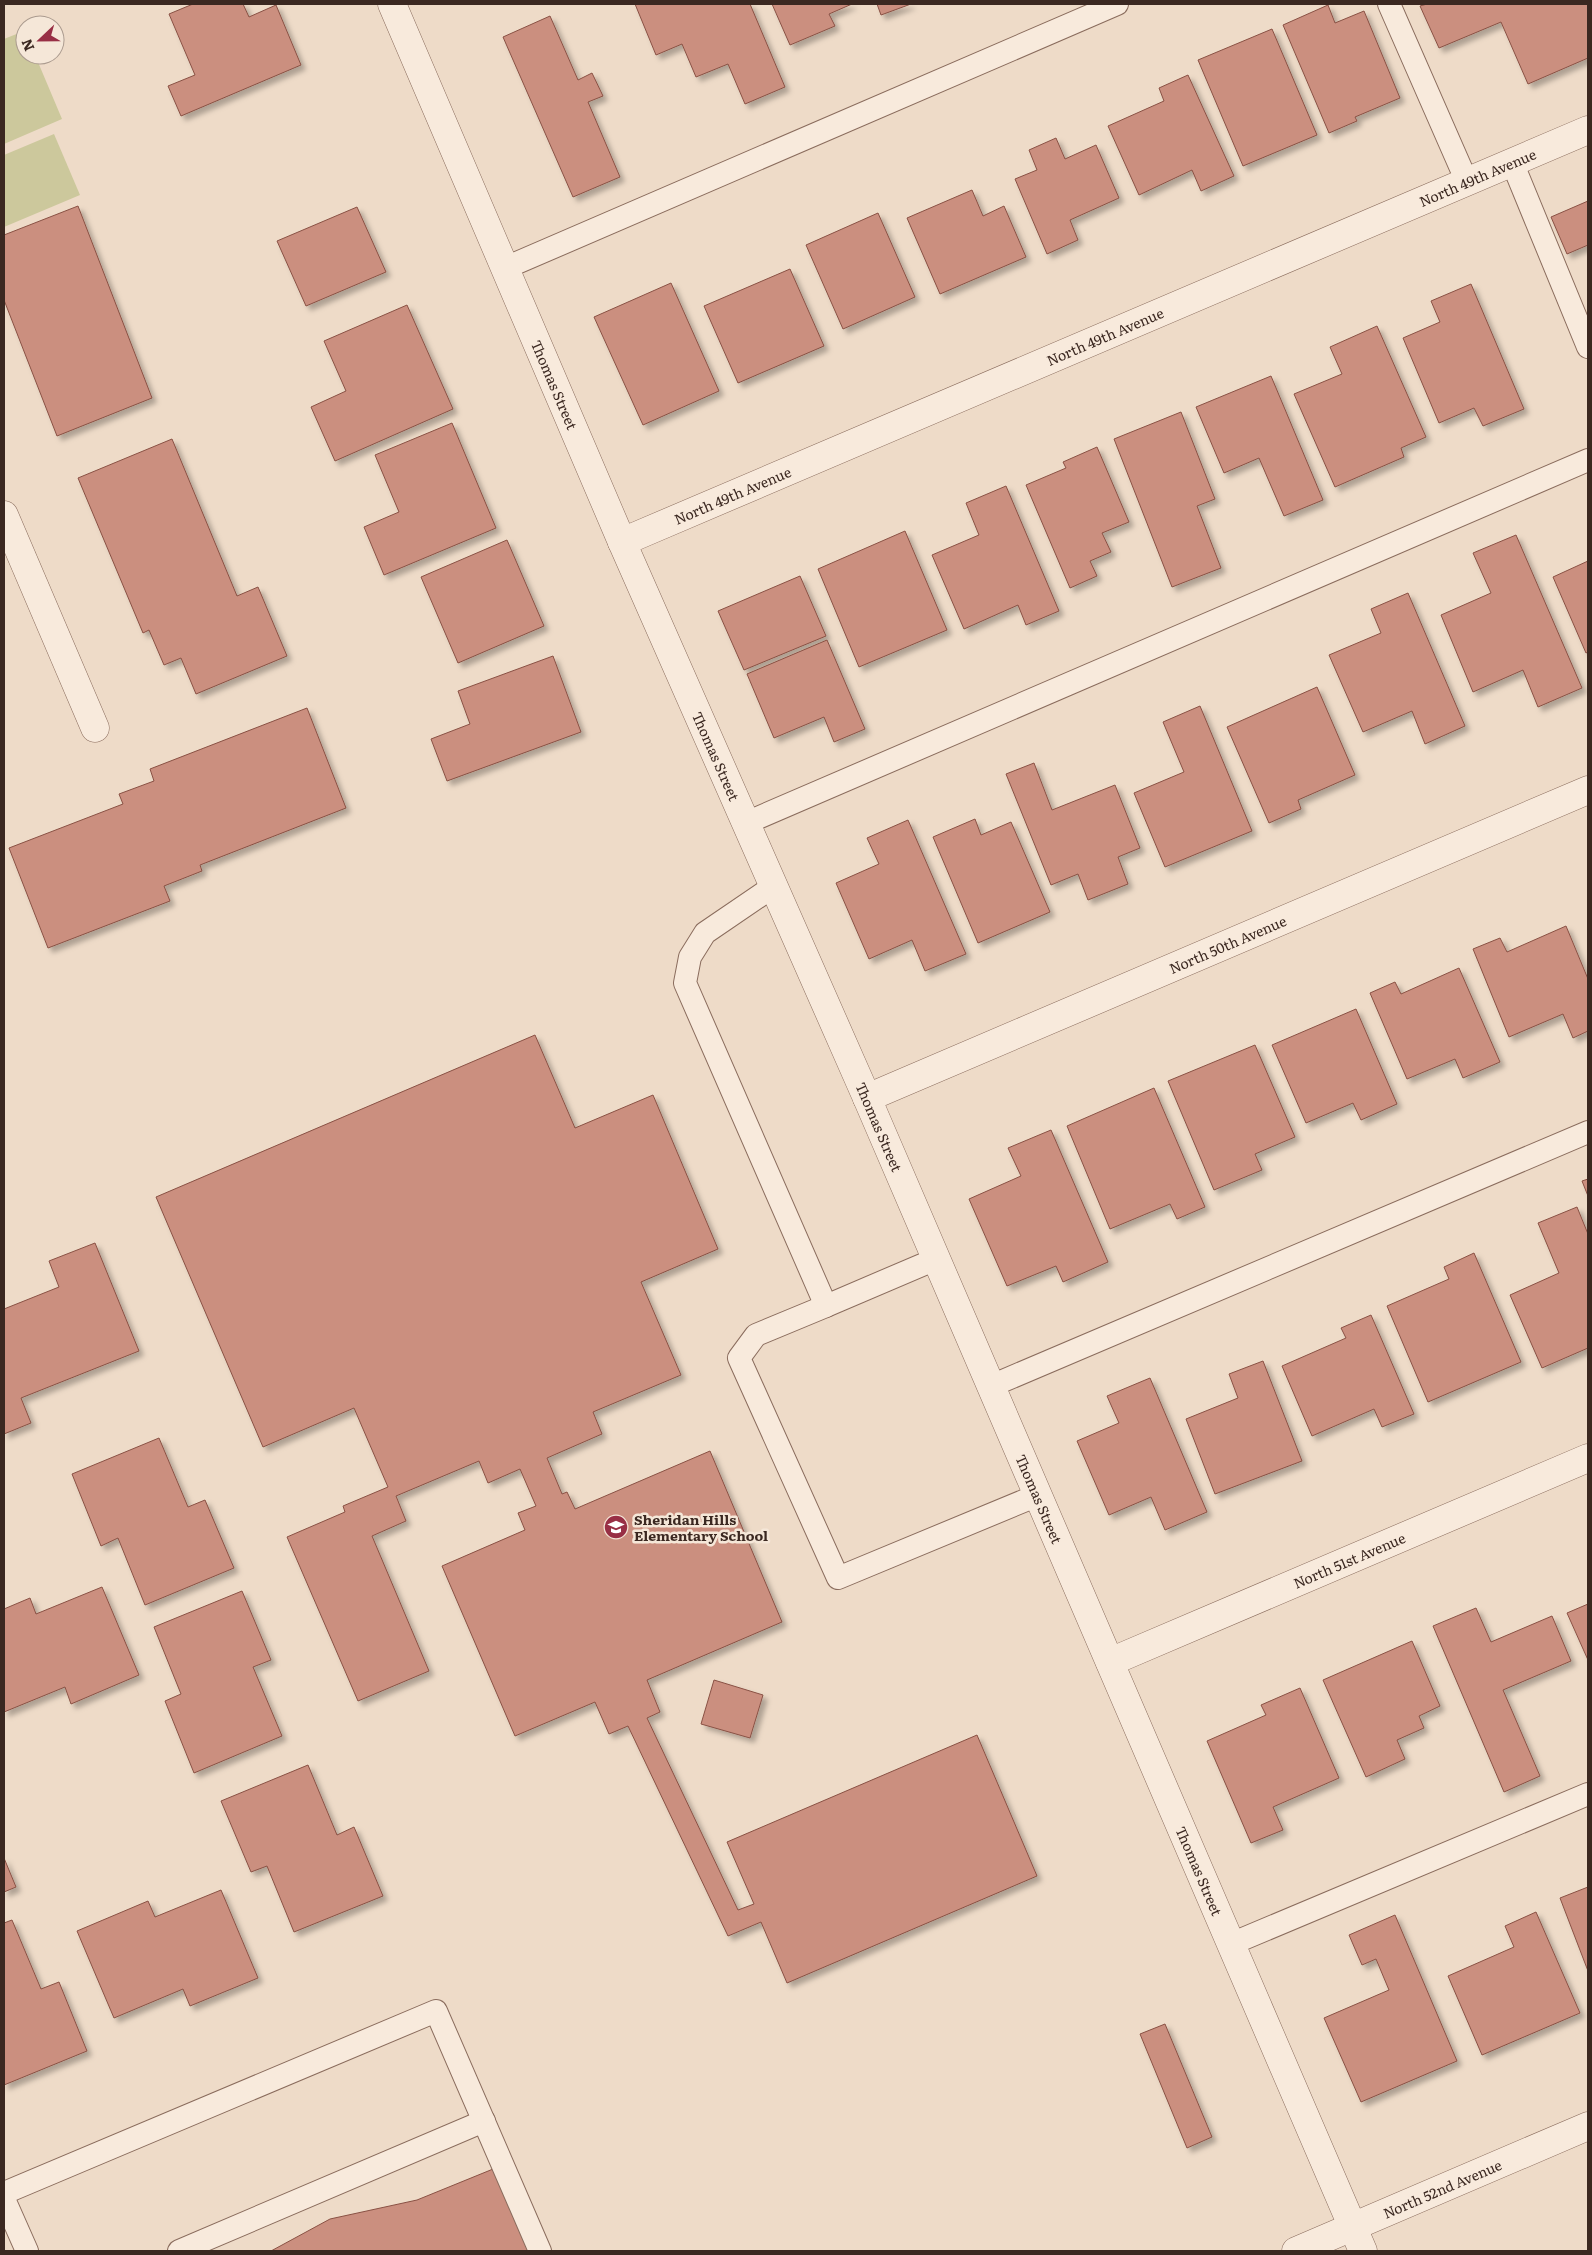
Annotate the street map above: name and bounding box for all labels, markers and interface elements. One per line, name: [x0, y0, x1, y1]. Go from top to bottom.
north arrow: [15, 15, 65, 65]
text: N: [15, 36, 38, 54]
street label: North 49th Avenue: [1416, 143, 1539, 211]
street label: North 49th Avenue: [1043, 302, 1167, 370]
street label: Thomas Street: [527, 337, 583, 433]
street label: North 49th Avenue: [671, 461, 794, 529]
street label: Thomas Street: [688, 708, 745, 804]
street label: North 50th Avenue: [1166, 910, 1289, 978]
street label: Thomas Street: [851, 1079, 908, 1175]
street label: Thomas Street: [1011, 1451, 1068, 1547]
place label: Sheridan Hills Elementary School: [634, 1509, 768, 1545]
school or university icon: Sheridan Hills Elementary School: [603, 1514, 629, 1540]
street label: North 51st Avenue: [1290, 1527, 1408, 1593]
street label: Thomas Street: [1171, 1823, 1228, 1919]
street label: North 52nd Avenue: [1380, 2154, 1505, 2223]

